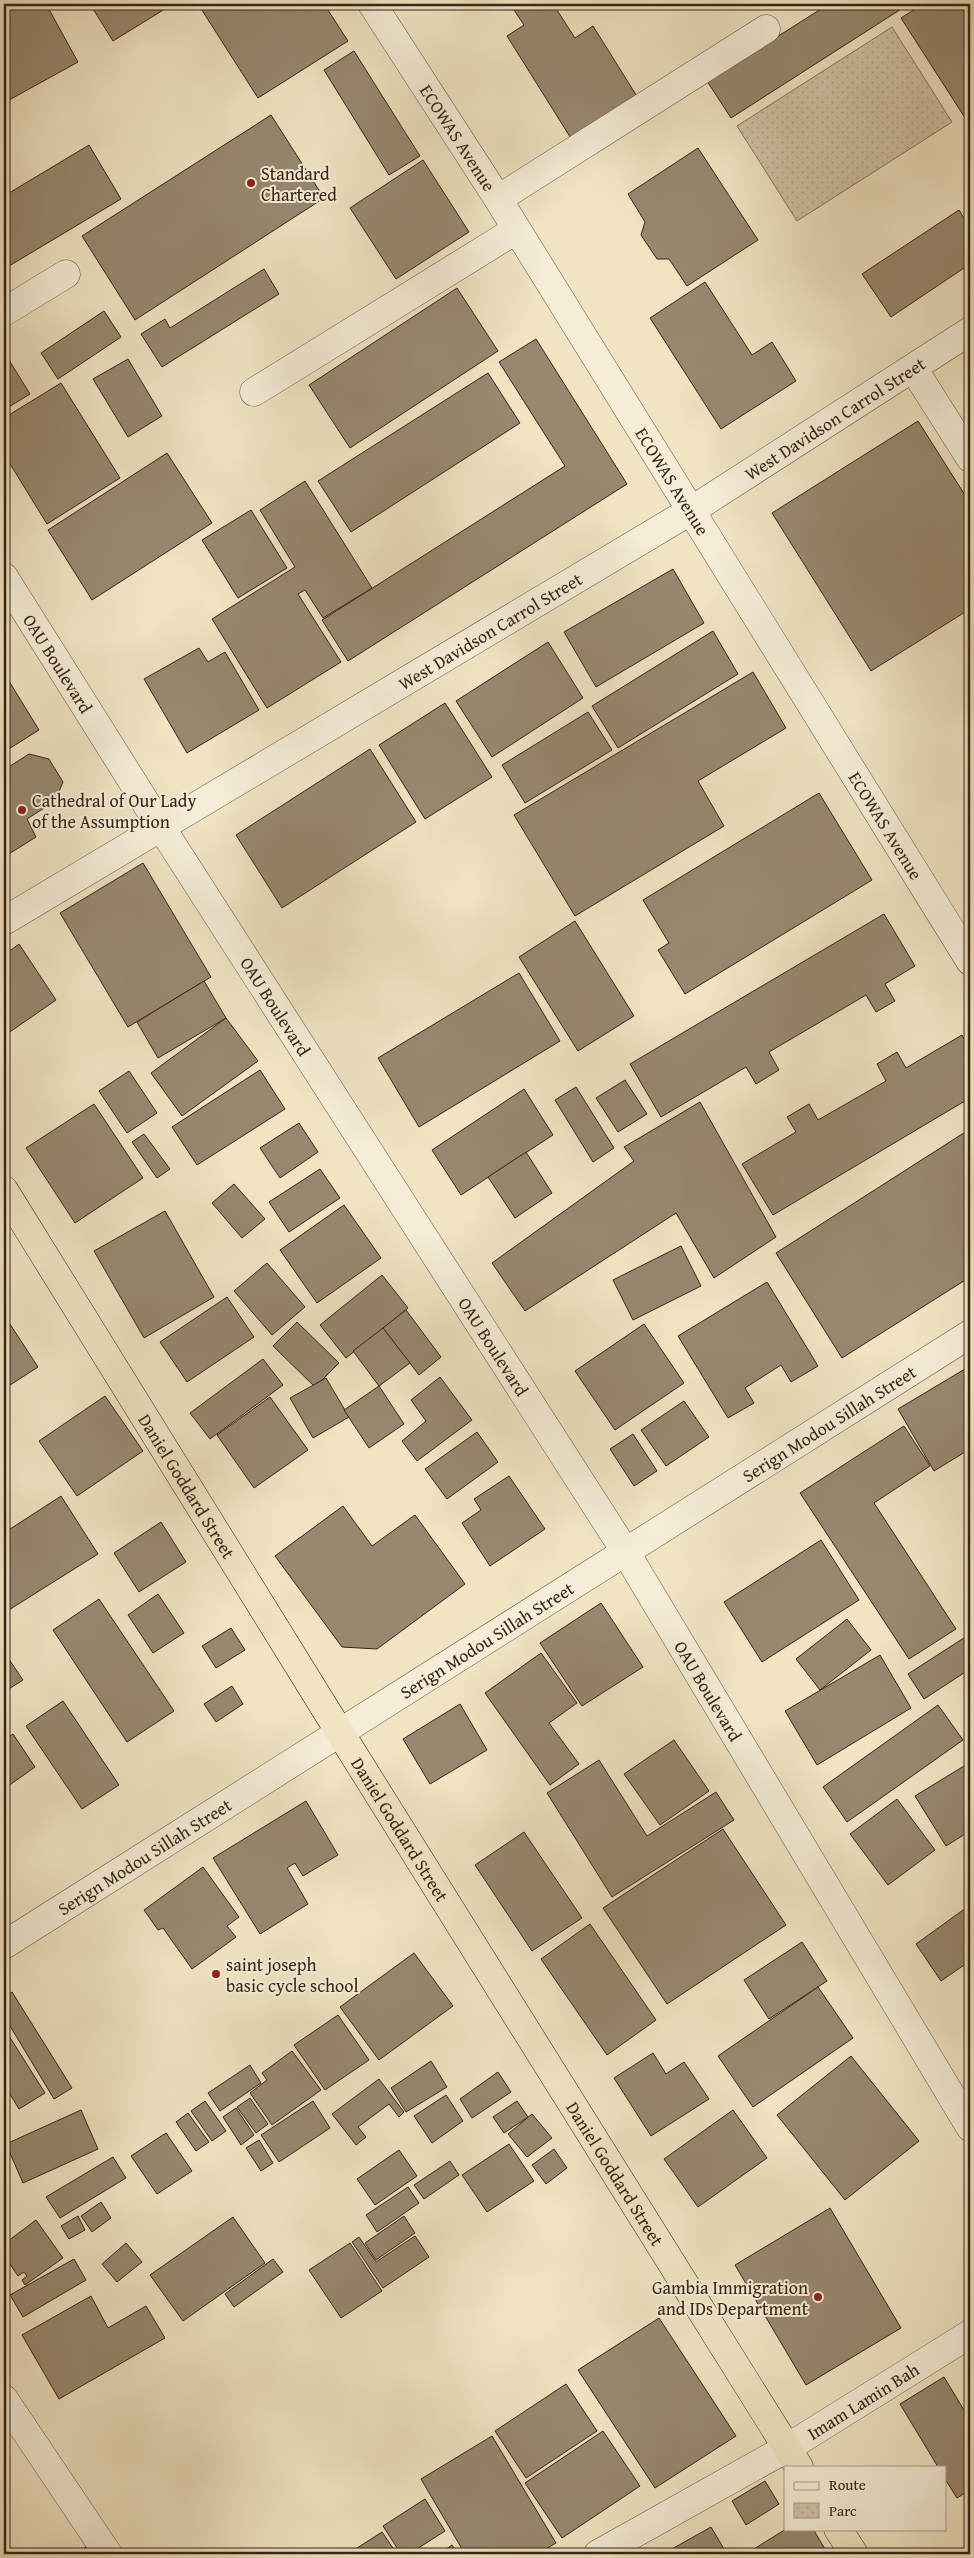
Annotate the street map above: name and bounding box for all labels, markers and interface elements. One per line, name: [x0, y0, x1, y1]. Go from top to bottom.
street label: ECOWAS Avenue: [414, 79, 503, 196]
place label: Standard Chartered: [261, 160, 337, 208]
marker: Standard Chartered: [245, 177, 257, 189]
street label: West Davidson Carrol Street: [739, 350, 931, 487]
street label: ECOWAS Avenue: [629, 422, 717, 540]
street label: West Davidson Carrol Street: [393, 565, 588, 696]
street label: OAU Boulevard: [17, 608, 100, 719]
street label: ECOWAS Avenue: [842, 766, 930, 885]
place label: Cathedral of Our Lady of the Assumption: [32, 787, 196, 835]
marker: Cathedral of Our Lady of the Assumption: [16, 804, 28, 816]
street label: OAU Boulevard: [234, 951, 318, 1061]
street label: OAU Boulevard: [452, 1291, 536, 1402]
street label: Serign Modou Sillah Street: [737, 1358, 922, 1489]
street label: Daniel Goddard Street: [132, 1408, 243, 1564]
street label: Serign Modou Sillah Street: [394, 1574, 579, 1705]
street label: OAU Boulevard: [668, 1635, 750, 1747]
street label: Daniel Goddard Street: [345, 1752, 456, 1907]
street label: Serign Modou Sillah Street: [52, 1791, 237, 1922]
place label: saint joseph basic cycle school: [226, 1951, 358, 1999]
marker: saint joseph basic cycle school: [210, 1968, 222, 1980]
street label: Daniel Goddard Street: [560, 2096, 671, 2251]
place label: Gambia Immigration and IDs Department: [652, 2274, 809, 2322]
marker: Gambia Immigration and IDs Department: [812, 2291, 824, 2303]
street label: Imam Lamin Bah: [802, 2356, 924, 2446]
legend: [784, 2466, 946, 2530]
text: Route: [829, 2474, 866, 2495]
text: Parc: [829, 2500, 857, 2521]

